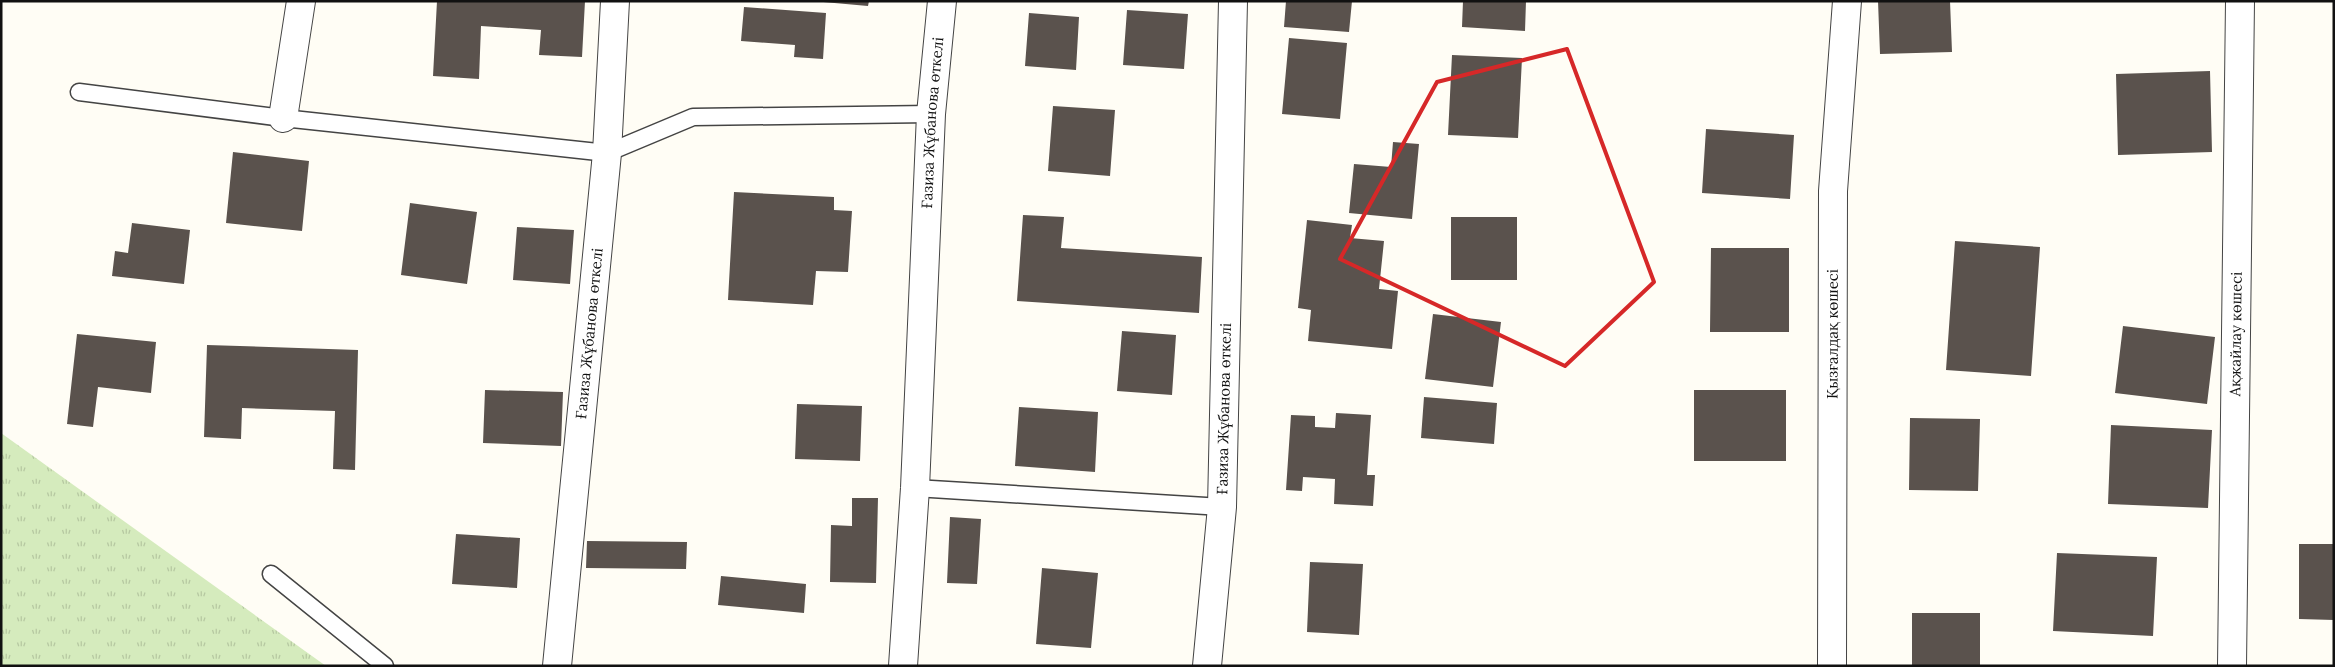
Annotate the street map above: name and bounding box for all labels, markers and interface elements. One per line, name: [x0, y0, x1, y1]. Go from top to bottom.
street label: Ғазиза Жұбанова өткелі: [917, 36, 947, 209]
street label: Ғазиза Жұбанова өткелі: [571, 247, 607, 420]
street label: Қызғалдақ көшесі: [1823, 269, 1842, 399]
street label: Ақжайлау көшесі: [2225, 272, 2246, 397]
street label: Ғазиза Жұбанова өткелі: [1212, 323, 1235, 495]

